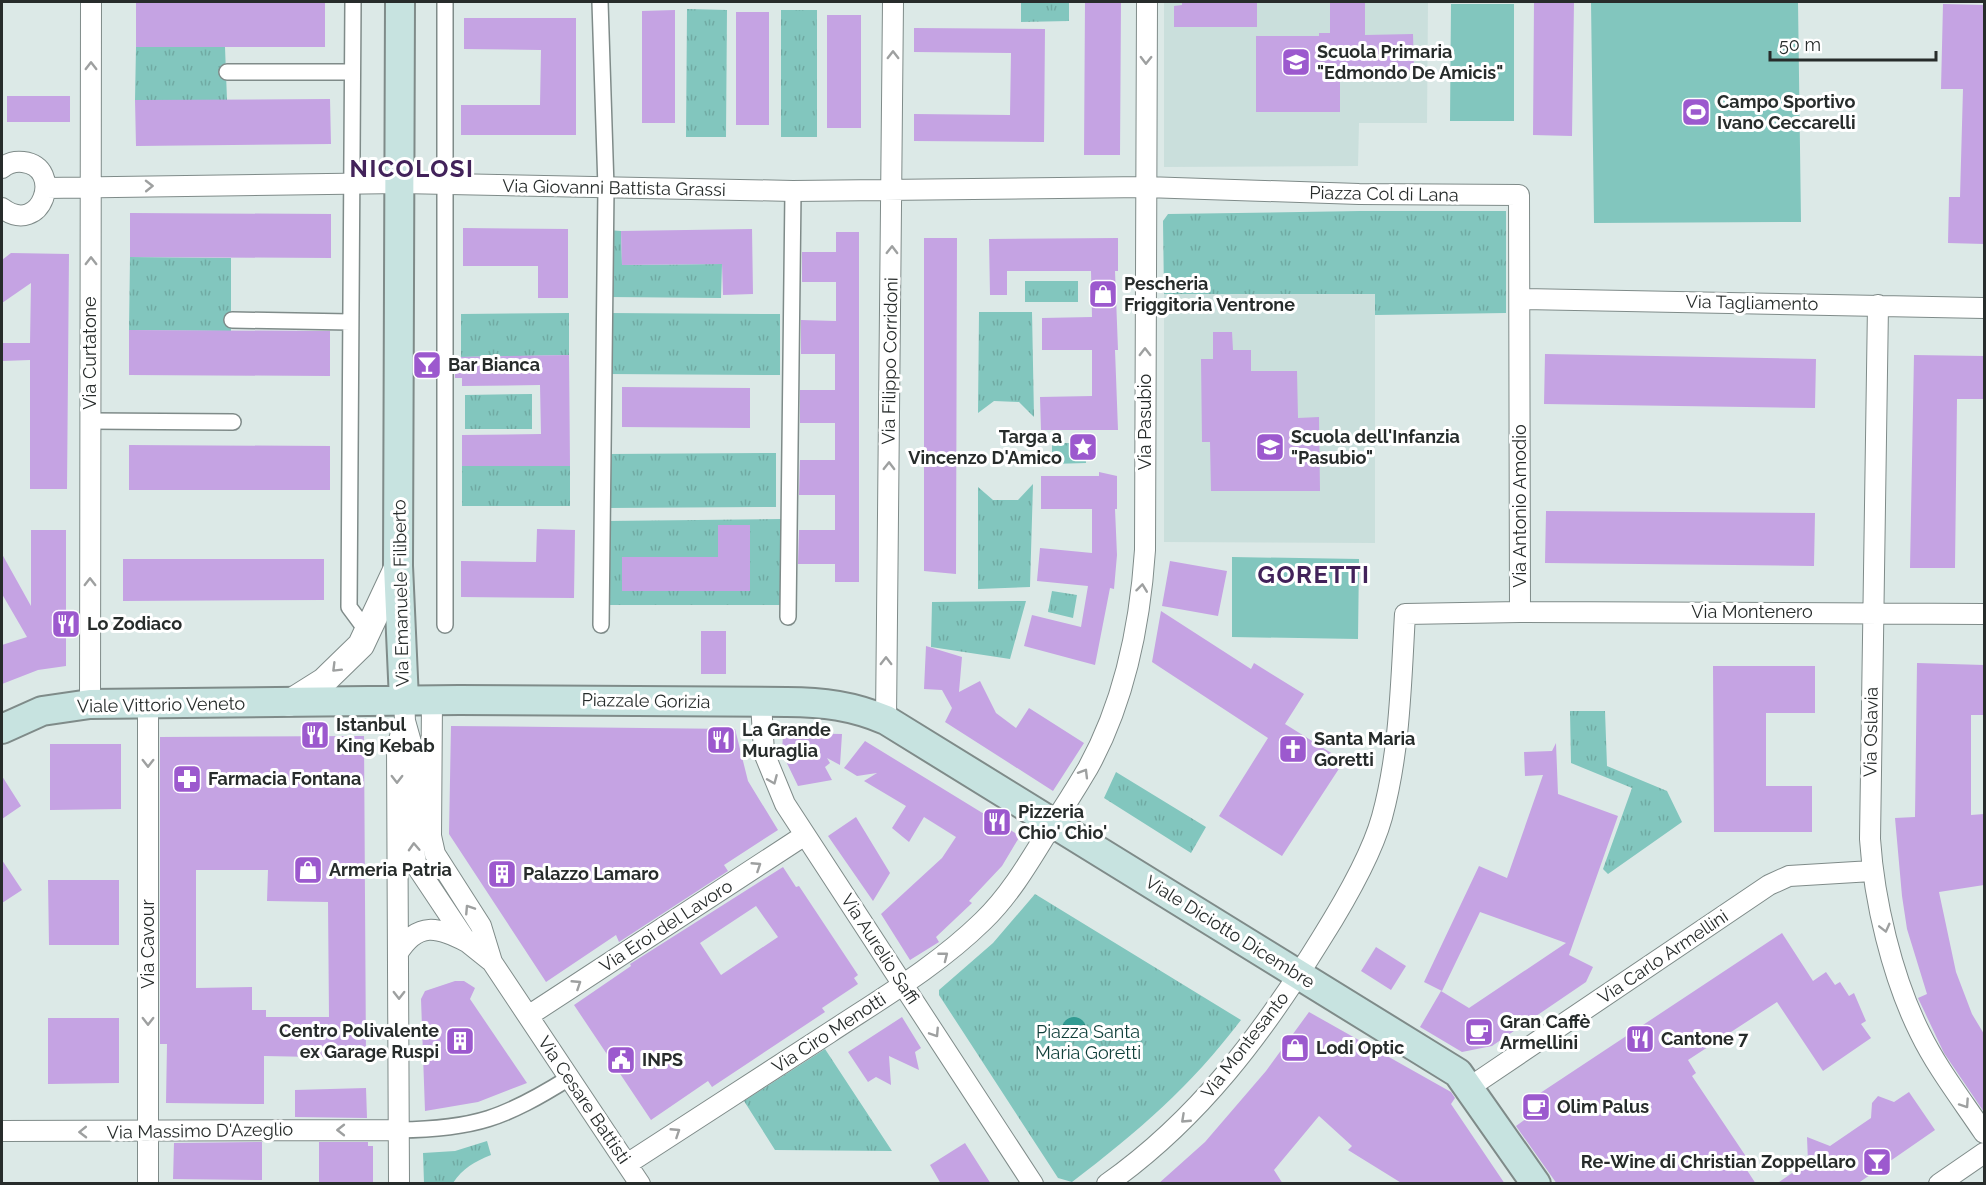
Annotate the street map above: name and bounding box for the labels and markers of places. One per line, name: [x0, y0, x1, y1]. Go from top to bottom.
place label: Scuola Primaria "Edmondo De Amicis": [1317, 41, 1503, 83]
school or university icon: Scuola Primaria "Edmondo De Amicis": [1280, 46, 1312, 78]
place label: Campo Sportivo Ivano Ceccarelli: [1717, 91, 1856, 133]
sports icon: Campo Sportivo Ivano Ceccarelli: [1680, 96, 1712, 128]
place label: Pescheria Friggitoria Ventrone: [1124, 273, 1295, 315]
shop icon: Pescheria Friggitoria Ventrone: [1087, 278, 1119, 310]
bar icon: Bar Bianca: [411, 349, 443, 381]
place label: Bar Bianca: [448, 354, 540, 375]
place label: Targa a Vincenzo D'Amico: [908, 426, 1062, 468]
place label: Scuola dell'Infanzia "Pasubio": [1291, 426, 1460, 468]
place icon: Targa a Vincenzo D'Amico: [1067, 431, 1099, 463]
school or university icon: Scuola dell'Infanzia "Pasubio": [1254, 431, 1286, 463]
restaurant icon: Lo Zodiaco: [50, 608, 82, 640]
place label: Lo Zodiaco: [87, 613, 182, 634]
place label: Istanbul King Kebab: [336, 714, 435, 756]
restaurant icon: Istanbul King Kebab: [299, 719, 331, 751]
place label: La Grande Muraglia: [742, 719, 831, 761]
restaurant icon: La Grande Muraglia: [705, 724, 737, 756]
place label: Santa Maria Goretti: [1314, 728, 1415, 770]
church icon: Santa Maria Goretti: [1277, 733, 1309, 765]
pharmacy icon: Farmacia Fontana: [171, 763, 203, 795]
place label: Farmacia Fontana: [208, 768, 361, 789]
place label: Pizzeria Chio' Chio': [1018, 801, 1107, 843]
restaurant icon: Pizzeria Chio' Chio': [981, 806, 1013, 838]
shop icon: Armeria Patria: [292, 854, 324, 886]
building icon: Palazzo Lamaro: [486, 858, 518, 890]
place label: Armeria Patria: [329, 859, 452, 880]
place label: Palazzo Lamaro: [523, 863, 659, 884]
place label: Gran Caffè Armellini: [1500, 1011, 1591, 1053]
cafe icon: Gran Caffè Armellini: [1463, 1016, 1495, 1048]
place label: Centro Polivalente ex Garage Ruspi: [279, 1020, 439, 1062]
restaurant icon: Cantone 7: [1624, 1023, 1656, 1055]
building icon: Centro Polivalente ex Garage Ruspi: [444, 1025, 476, 1057]
place label: Cantone 7: [1661, 1028, 1749, 1049]
shop icon: Lodi Optic: [1279, 1032, 1311, 1064]
place label: Lodi Optic: [1316, 1037, 1404, 1058]
public building icon: INPS: [605, 1044, 637, 1076]
place label: INPS: [642, 1049, 683, 1070]
cafe icon: Olim Palus: [1520, 1091, 1552, 1123]
place label: Olim Palus: [1557, 1096, 1649, 1117]
bar icon: Re-Wine di Christian Zoppellaro: [1861, 1146, 1893, 1178]
place label: Re-Wine di Christian Zoppellaro: [1581, 1151, 1856, 1172]

